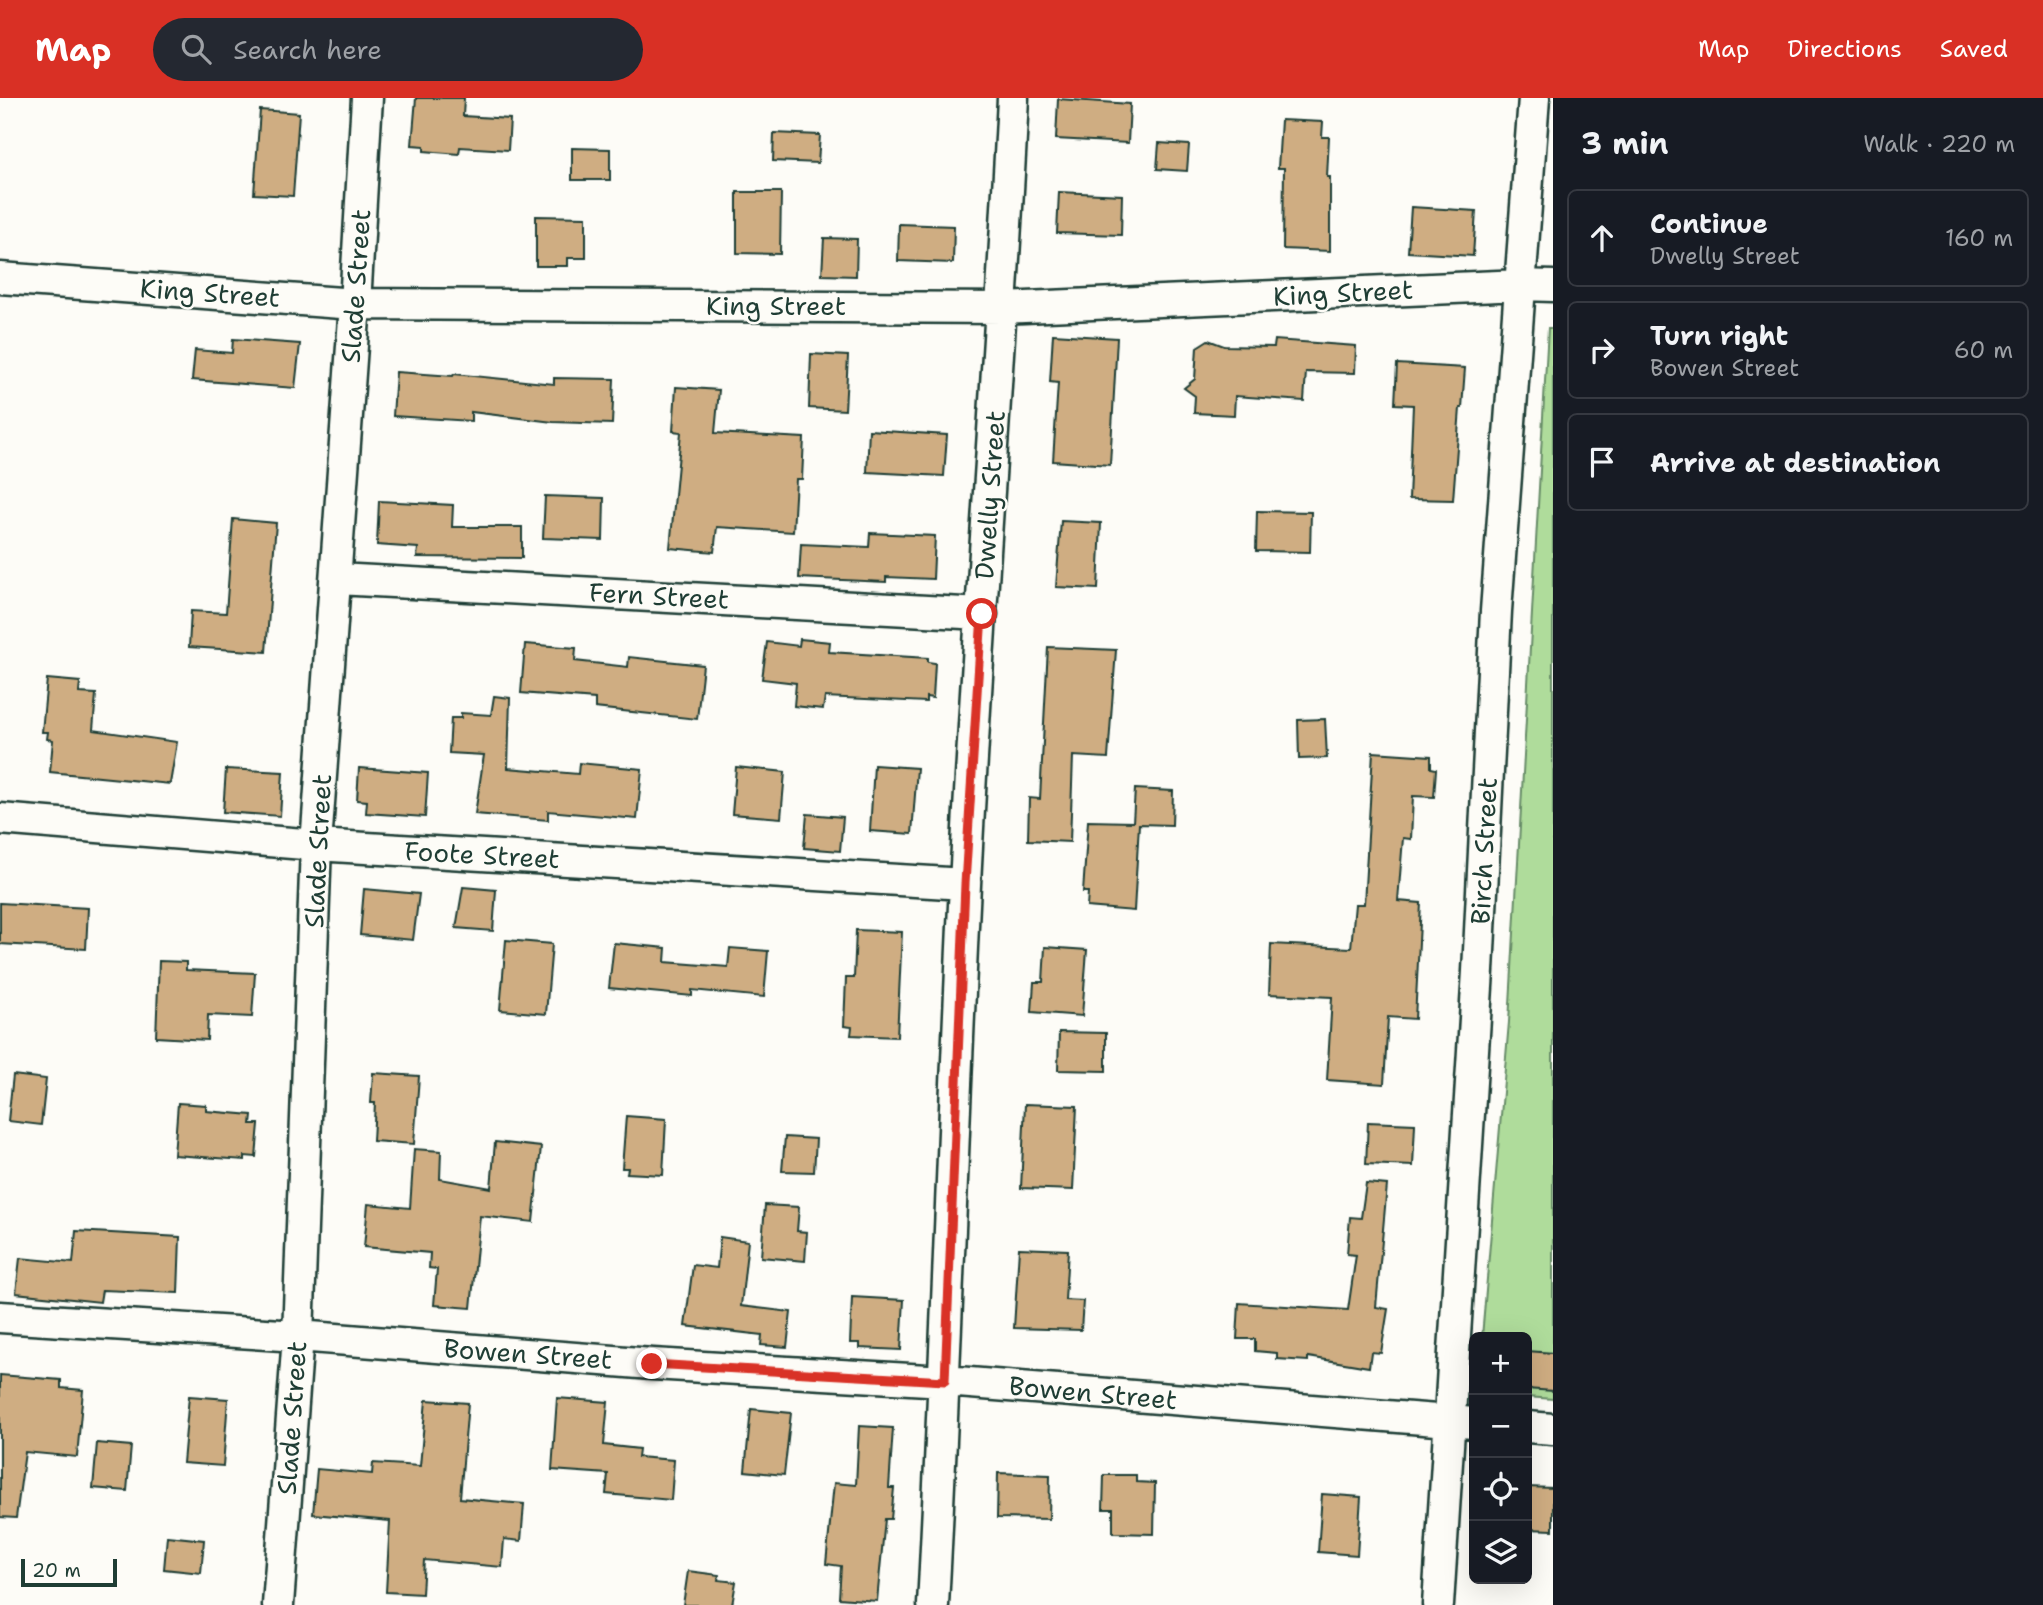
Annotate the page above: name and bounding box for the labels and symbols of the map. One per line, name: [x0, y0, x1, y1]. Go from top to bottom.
street label: Slade Street: [333, 208, 378, 364]
street label: King Street: [139, 270, 281, 315]
street label: King Street: [1272, 271, 1414, 314]
street label: King Street: [706, 288, 846, 323]
street label: Dwelly Street: [966, 409, 1013, 581]
street label: Fern Street: [588, 574, 730, 617]
route start: [966, 598, 997, 629]
street label: Slade Street: [296, 773, 339, 929]
street label: Birch Street: [1462, 776, 1505, 925]
street label: Foote Street: [403, 833, 561, 876]
street label: Bowen Street: [443, 1330, 613, 1377]
street label: Slade Street: [269, 1340, 314, 1496]
route end: [636, 1348, 667, 1379]
street label: Bowen Street: [1008, 1368, 1179, 1417]
scale bar: [21, 1556, 117, 1588]

